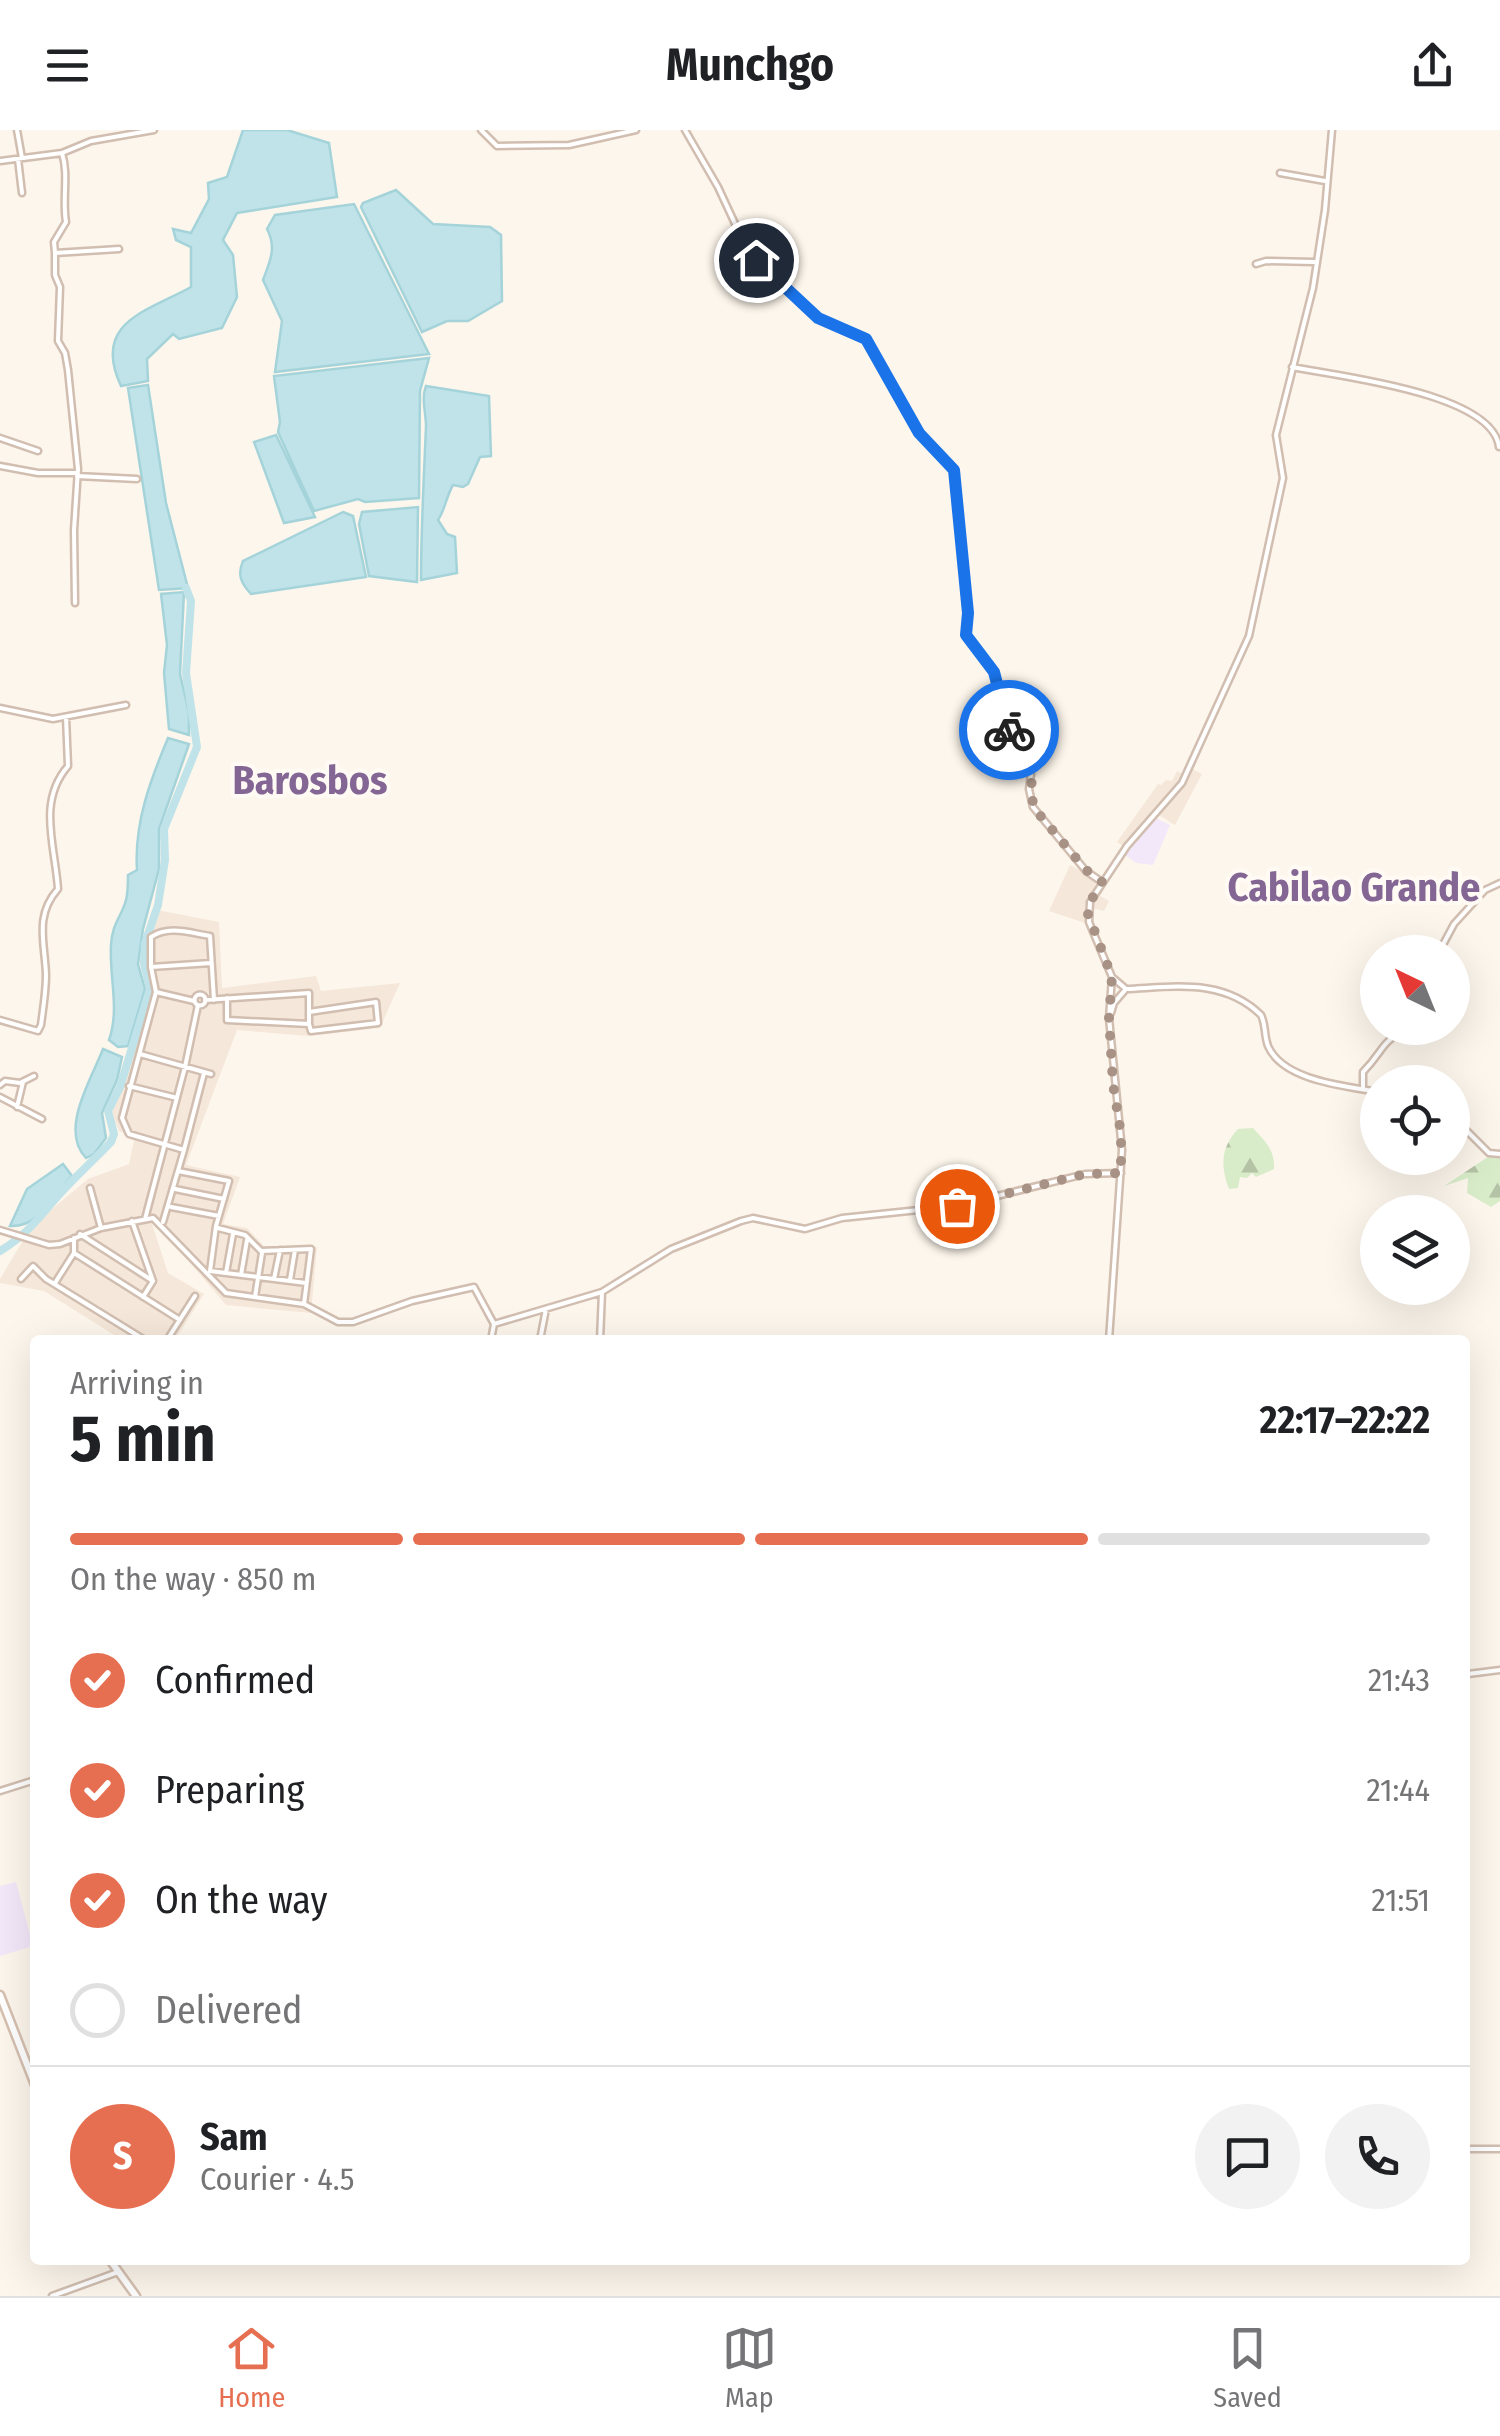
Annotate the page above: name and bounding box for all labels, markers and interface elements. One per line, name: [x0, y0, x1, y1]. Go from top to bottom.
icon: menu: [40, 38, 95, 93]
text: Munchgo: [666, 38, 834, 92]
icon: share: [1405, 38, 1460, 93]
pin: [714, 218, 799, 303]
icon: home: [729, 233, 784, 288]
courier: [959, 680, 1059, 780]
icon: bike: [982, 703, 1037, 758]
district label: Barosbos: [232, 757, 388, 805]
district label: Cabilao Grande: [1228, 864, 1480, 912]
north arrow: [1360, 935, 1470, 1045]
map controls: [1360, 935, 1470, 1305]
button: locate: [1360, 1065, 1470, 1175]
pin: [915, 1164, 1000, 1249]
icon: bag: [930, 1179, 985, 1234]
button: layers: [1360, 1195, 1470, 1305]
text: Arriving in: [70, 1364, 204, 1402]
text: 22:17–22:22: [1260, 1397, 1430, 1443]
text: 5 min: [70, 1400, 216, 1478]
text: On the way · 850 m: [70, 1560, 316, 1598]
icon: check: [70, 1653, 125, 1708]
text: Confirmed: [155, 1657, 315, 1703]
text: 21:43: [1368, 1661, 1430, 1699]
icon: check: [70, 1763, 125, 1818]
text: Preparing: [155, 1767, 304, 1813]
text: 21:44: [1367, 1771, 1430, 1809]
icon: check: [70, 1873, 125, 1928]
text: On the way: [155, 1877, 327, 1923]
text: 21:51: [1372, 1881, 1430, 1919]
text: Delivered: [155, 1987, 302, 2033]
button: chat: [1195, 2104, 1300, 2209]
button: phone: [1325, 2104, 1430, 2209]
text: Sam: [200, 2114, 268, 2160]
text: S: [113, 2133, 132, 2179]
text: Courier · 4.5: [200, 2160, 355, 2198]
tab: Home: [218, 2321, 285, 2414]
tab: Map: [722, 2321, 777, 2414]
tab: Saved: [1213, 2321, 1282, 2414]

